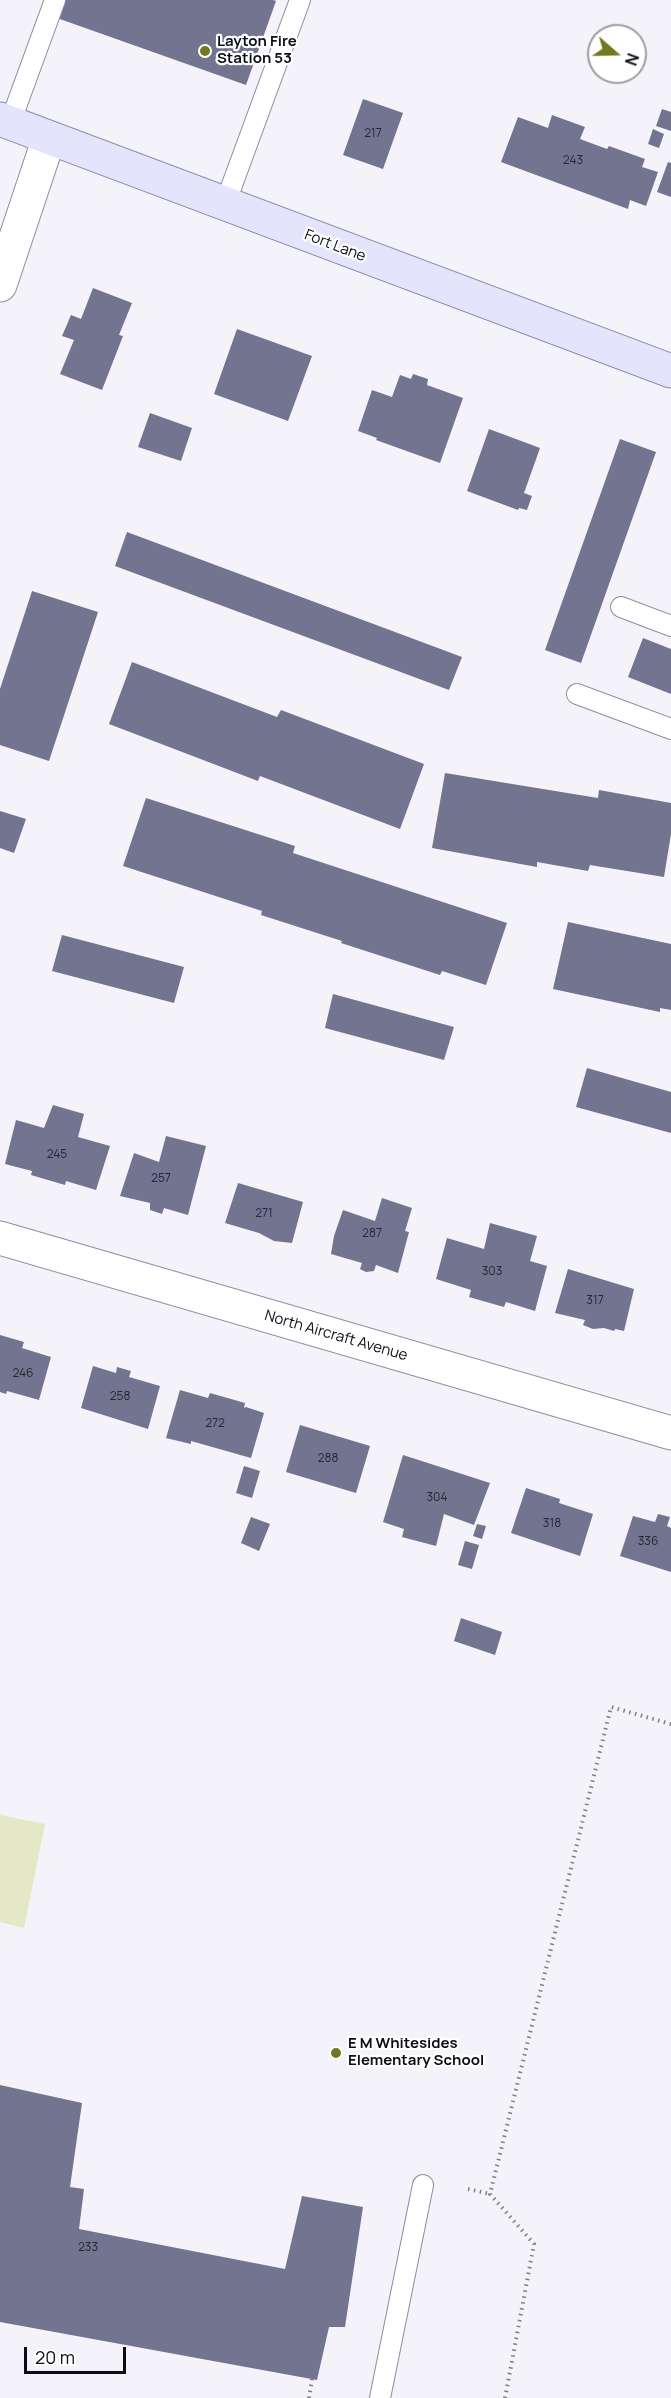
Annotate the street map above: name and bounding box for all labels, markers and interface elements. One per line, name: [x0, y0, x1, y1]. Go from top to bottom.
north arrow: [587, 24, 647, 84]
place label: Layton Fire Station 53: [217, 33, 297, 68]
marker: Layton Fire Station 53: [198, 44, 212, 58]
text: N: [620, 50, 644, 69]
house number: 217: [364, 127, 382, 141]
house number: 243: [563, 154, 583, 168]
street label: Fort Lane: [302, 226, 368, 266]
house number: 245: [47, 1148, 67, 1162]
house number: 257: [151, 1172, 171, 1186]
house number: 271: [255, 1207, 273, 1221]
house number: 287: [362, 1227, 382, 1241]
house number: 303: [482, 1265, 502, 1279]
house number: 317: [586, 1294, 604, 1308]
street label: North Aircraft Avenue: [262, 1307, 410, 1365]
house number: 246: [12, 1367, 34, 1381]
house number: 258: [110, 1390, 130, 1404]
house number: 272: [205, 1417, 225, 1431]
house number: 288: [318, 1452, 338, 1466]
house number: 304: [426, 1491, 448, 1505]
house number: 318: [543, 1517, 561, 1531]
house number: 336: [638, 1535, 658, 1549]
place label: E M Whitesides Elementary School: [348, 2035, 484, 2070]
marker: E M Whitesides Elementary School: [329, 2046, 343, 2060]
house number: 233: [78, 2241, 98, 2255]
scale bar: [27, 2335, 129, 2373]
text: 20 m: [35, 2345, 75, 2369]

